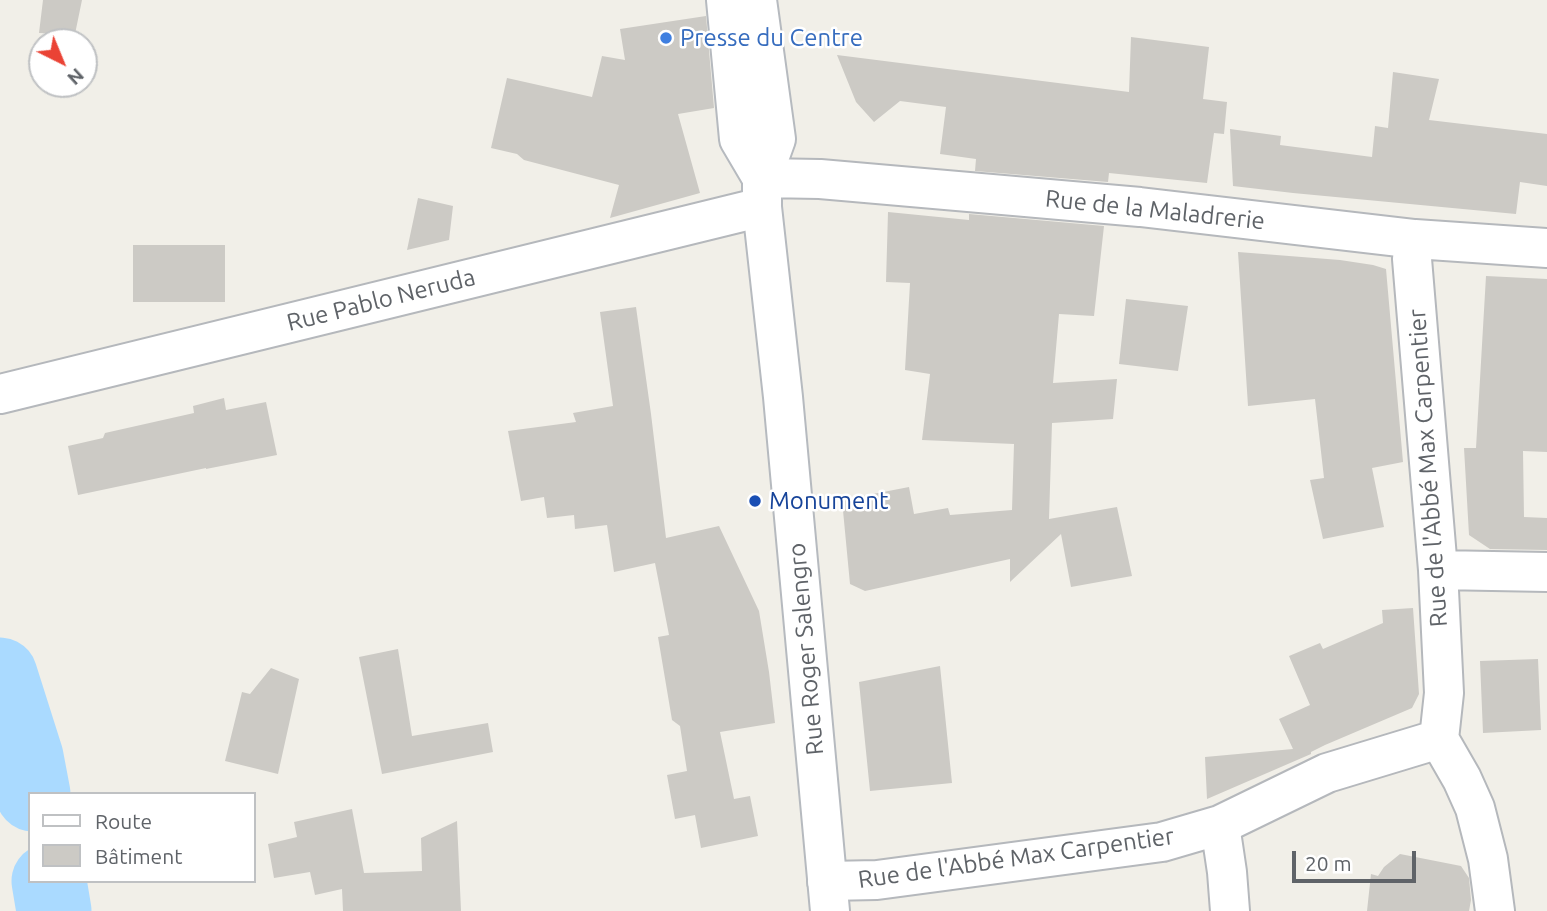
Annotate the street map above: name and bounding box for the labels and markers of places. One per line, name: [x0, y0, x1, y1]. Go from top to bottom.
place label: Presse du Centre: [680, 24, 863, 52]
marker: Presse du Centre: [658, 30, 674, 46]
place label: Monument: [769, 487, 888, 515]
marker: Monument: [747, 493, 763, 509]

